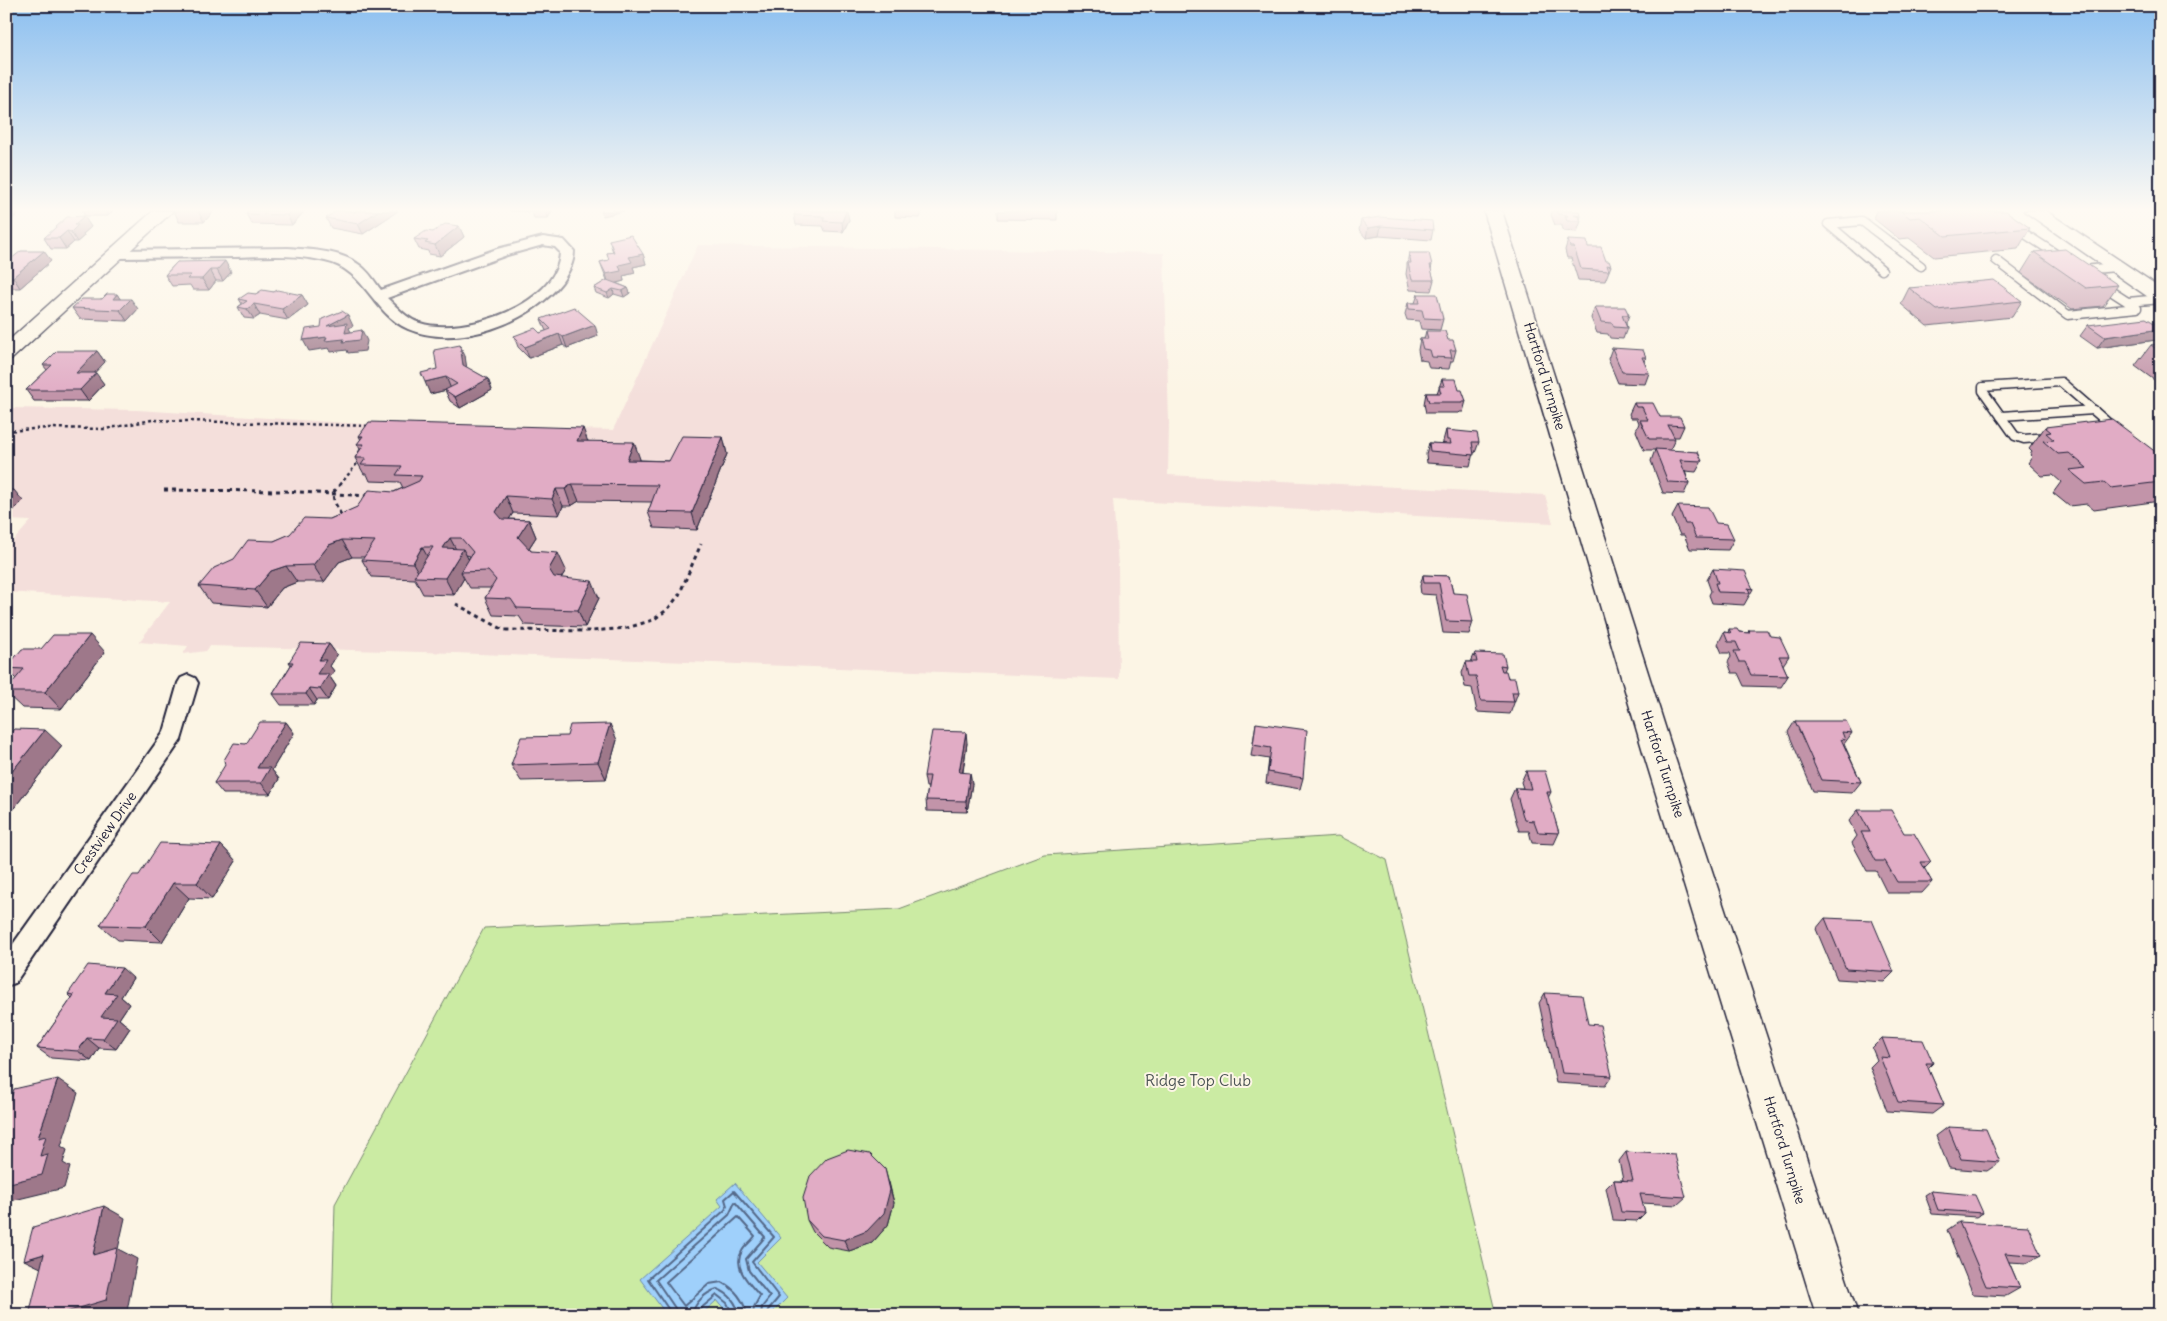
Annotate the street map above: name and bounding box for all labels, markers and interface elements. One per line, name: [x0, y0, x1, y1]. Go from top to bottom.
street label: Hartford Turnpike: [1520, 320, 1570, 432]
street label: Hartford Turnpike: [1637, 708, 1689, 820]
street label: Crestview Drive: [70, 788, 140, 878]
park label: Ridge Top Club: [1145, 1070, 1251, 1090]
street label: Hartford Turnpike: [1760, 1094, 1810, 1206]

